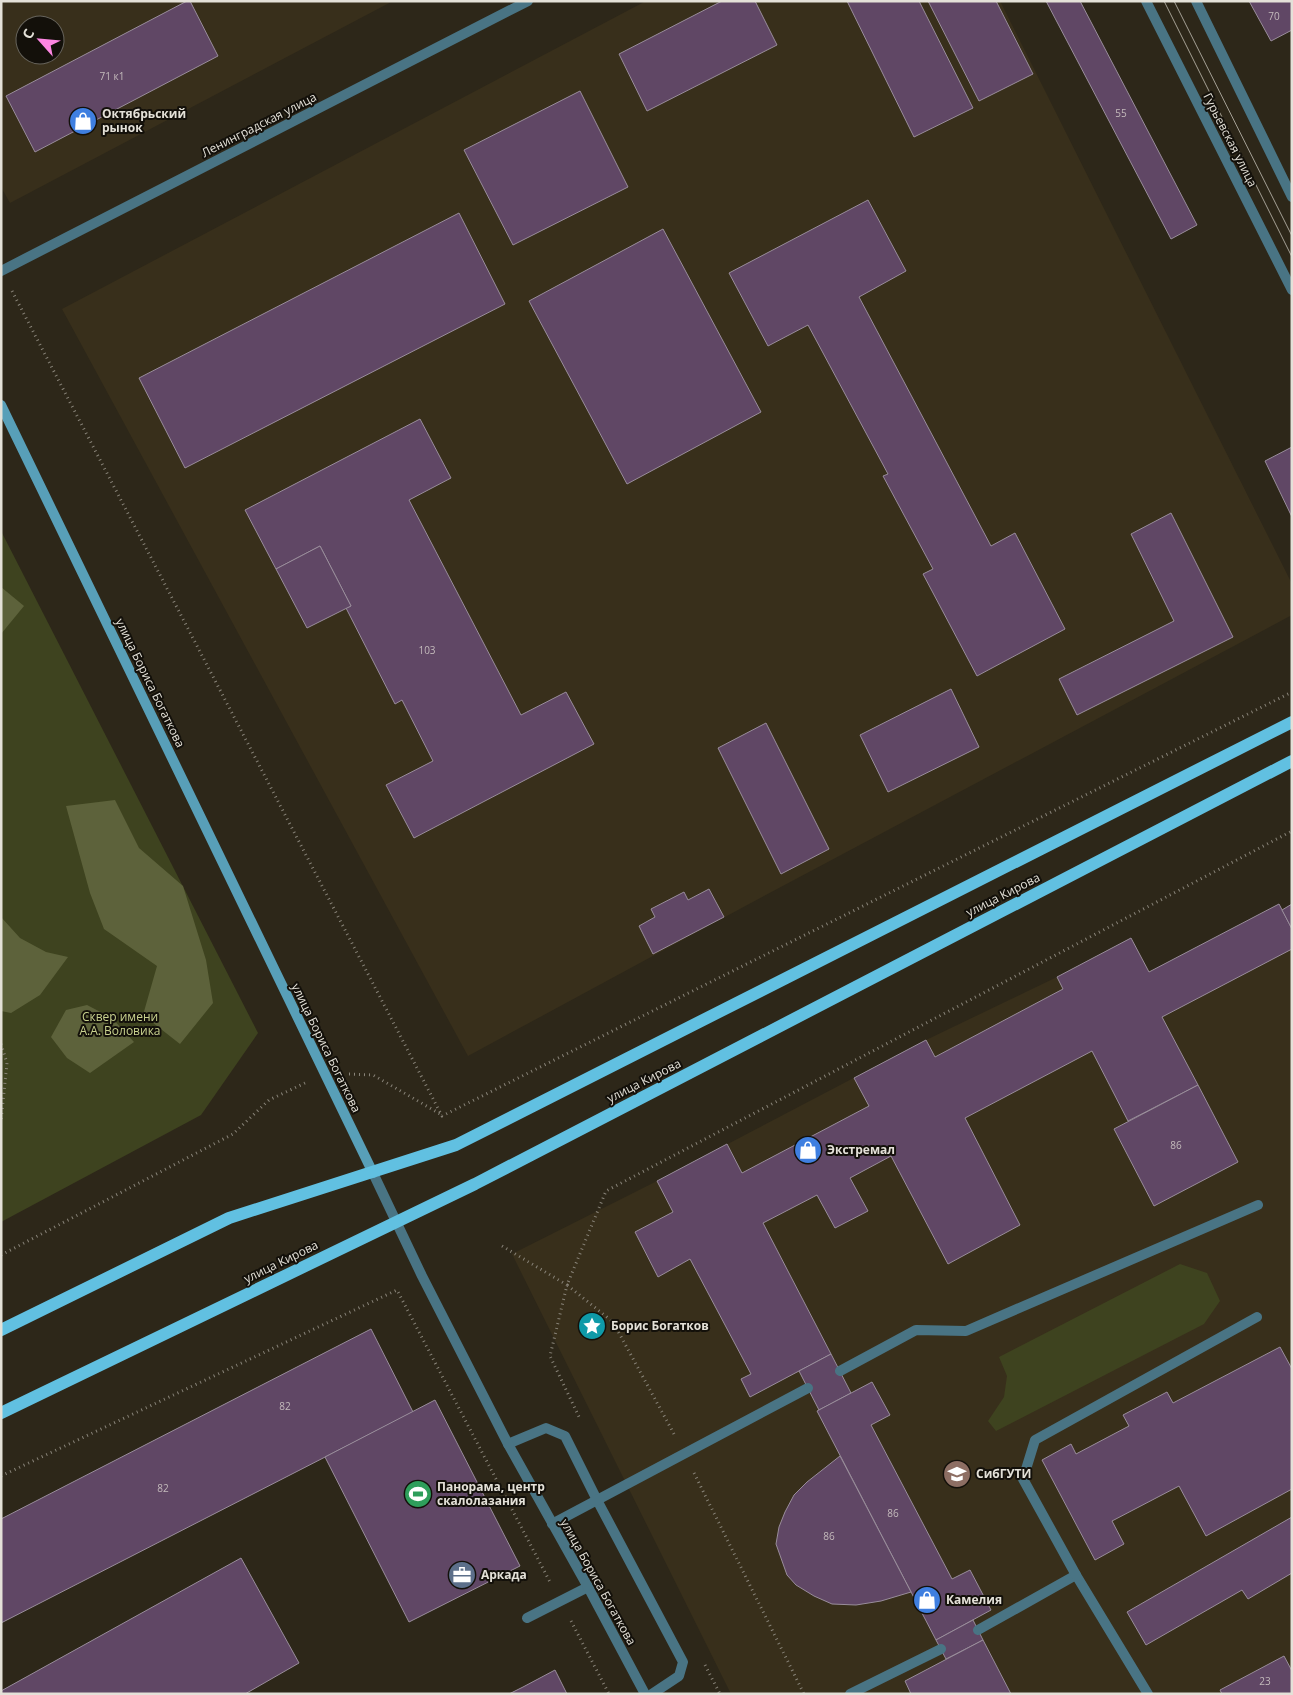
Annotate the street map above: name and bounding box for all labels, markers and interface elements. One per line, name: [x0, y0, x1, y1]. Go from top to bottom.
house number: 70: [1268, 9, 1280, 23]
north arrow: [15, 15, 65, 65]
text: С: [17, 26, 38, 42]
house number: 71 к1: [100, 69, 124, 83]
street label: Ленинградская улица: [198, 88, 319, 161]
street label: Гурьевская улица: [1199, 90, 1261, 190]
place label: Октябрьский рынок: [102, 105, 186, 136]
shop icon: Октябрьский рынок: [68, 106, 98, 136]
house number: 55: [1115, 106, 1127, 120]
street label: улица Бориса Богаткова: [112, 615, 189, 750]
house number: 103: [418, 643, 436, 657]
street label: улица Кирова: [963, 869, 1043, 920]
street label: улица Бориса Богаткова: [288, 980, 365, 1115]
park label: Cквер имени А.А. Воловика: [79, 1008, 161, 1039]
street label: улица Кирова: [604, 1055, 684, 1106]
shop icon: Экстремал: [793, 1135, 823, 1165]
house number: 86: [1170, 1138, 1182, 1152]
place label: Экстремал: [827, 1141, 895, 1158]
street label: улица Кирова: [241, 1236, 321, 1287]
place icon: Борис Богатков: [577, 1311, 607, 1341]
place label: Борис Богатков: [611, 1317, 709, 1334]
house number: 82: [279, 1399, 291, 1413]
school or university icon: СибГУТИ: [942, 1459, 972, 1489]
place label: СибГУТИ: [976, 1465, 1031, 1482]
place label: Панорама, центр скалолазания: [437, 1478, 545, 1509]
sports icon: Панорама, центр скалолазания: [403, 1479, 433, 1509]
house number: 82: [157, 1481, 169, 1495]
house number: 86: [887, 1506, 899, 1520]
street label: улица Бориса Богаткова: [557, 1516, 640, 1648]
house number: 86: [823, 1529, 835, 1543]
office icon: Аркада: [447, 1560, 477, 1590]
place label: Аркада: [481, 1566, 527, 1583]
shop icon: Камелия: [912, 1585, 942, 1615]
place label: Камелия: [946, 1591, 1002, 1608]
house number: 23: [1259, 1674, 1271, 1688]

